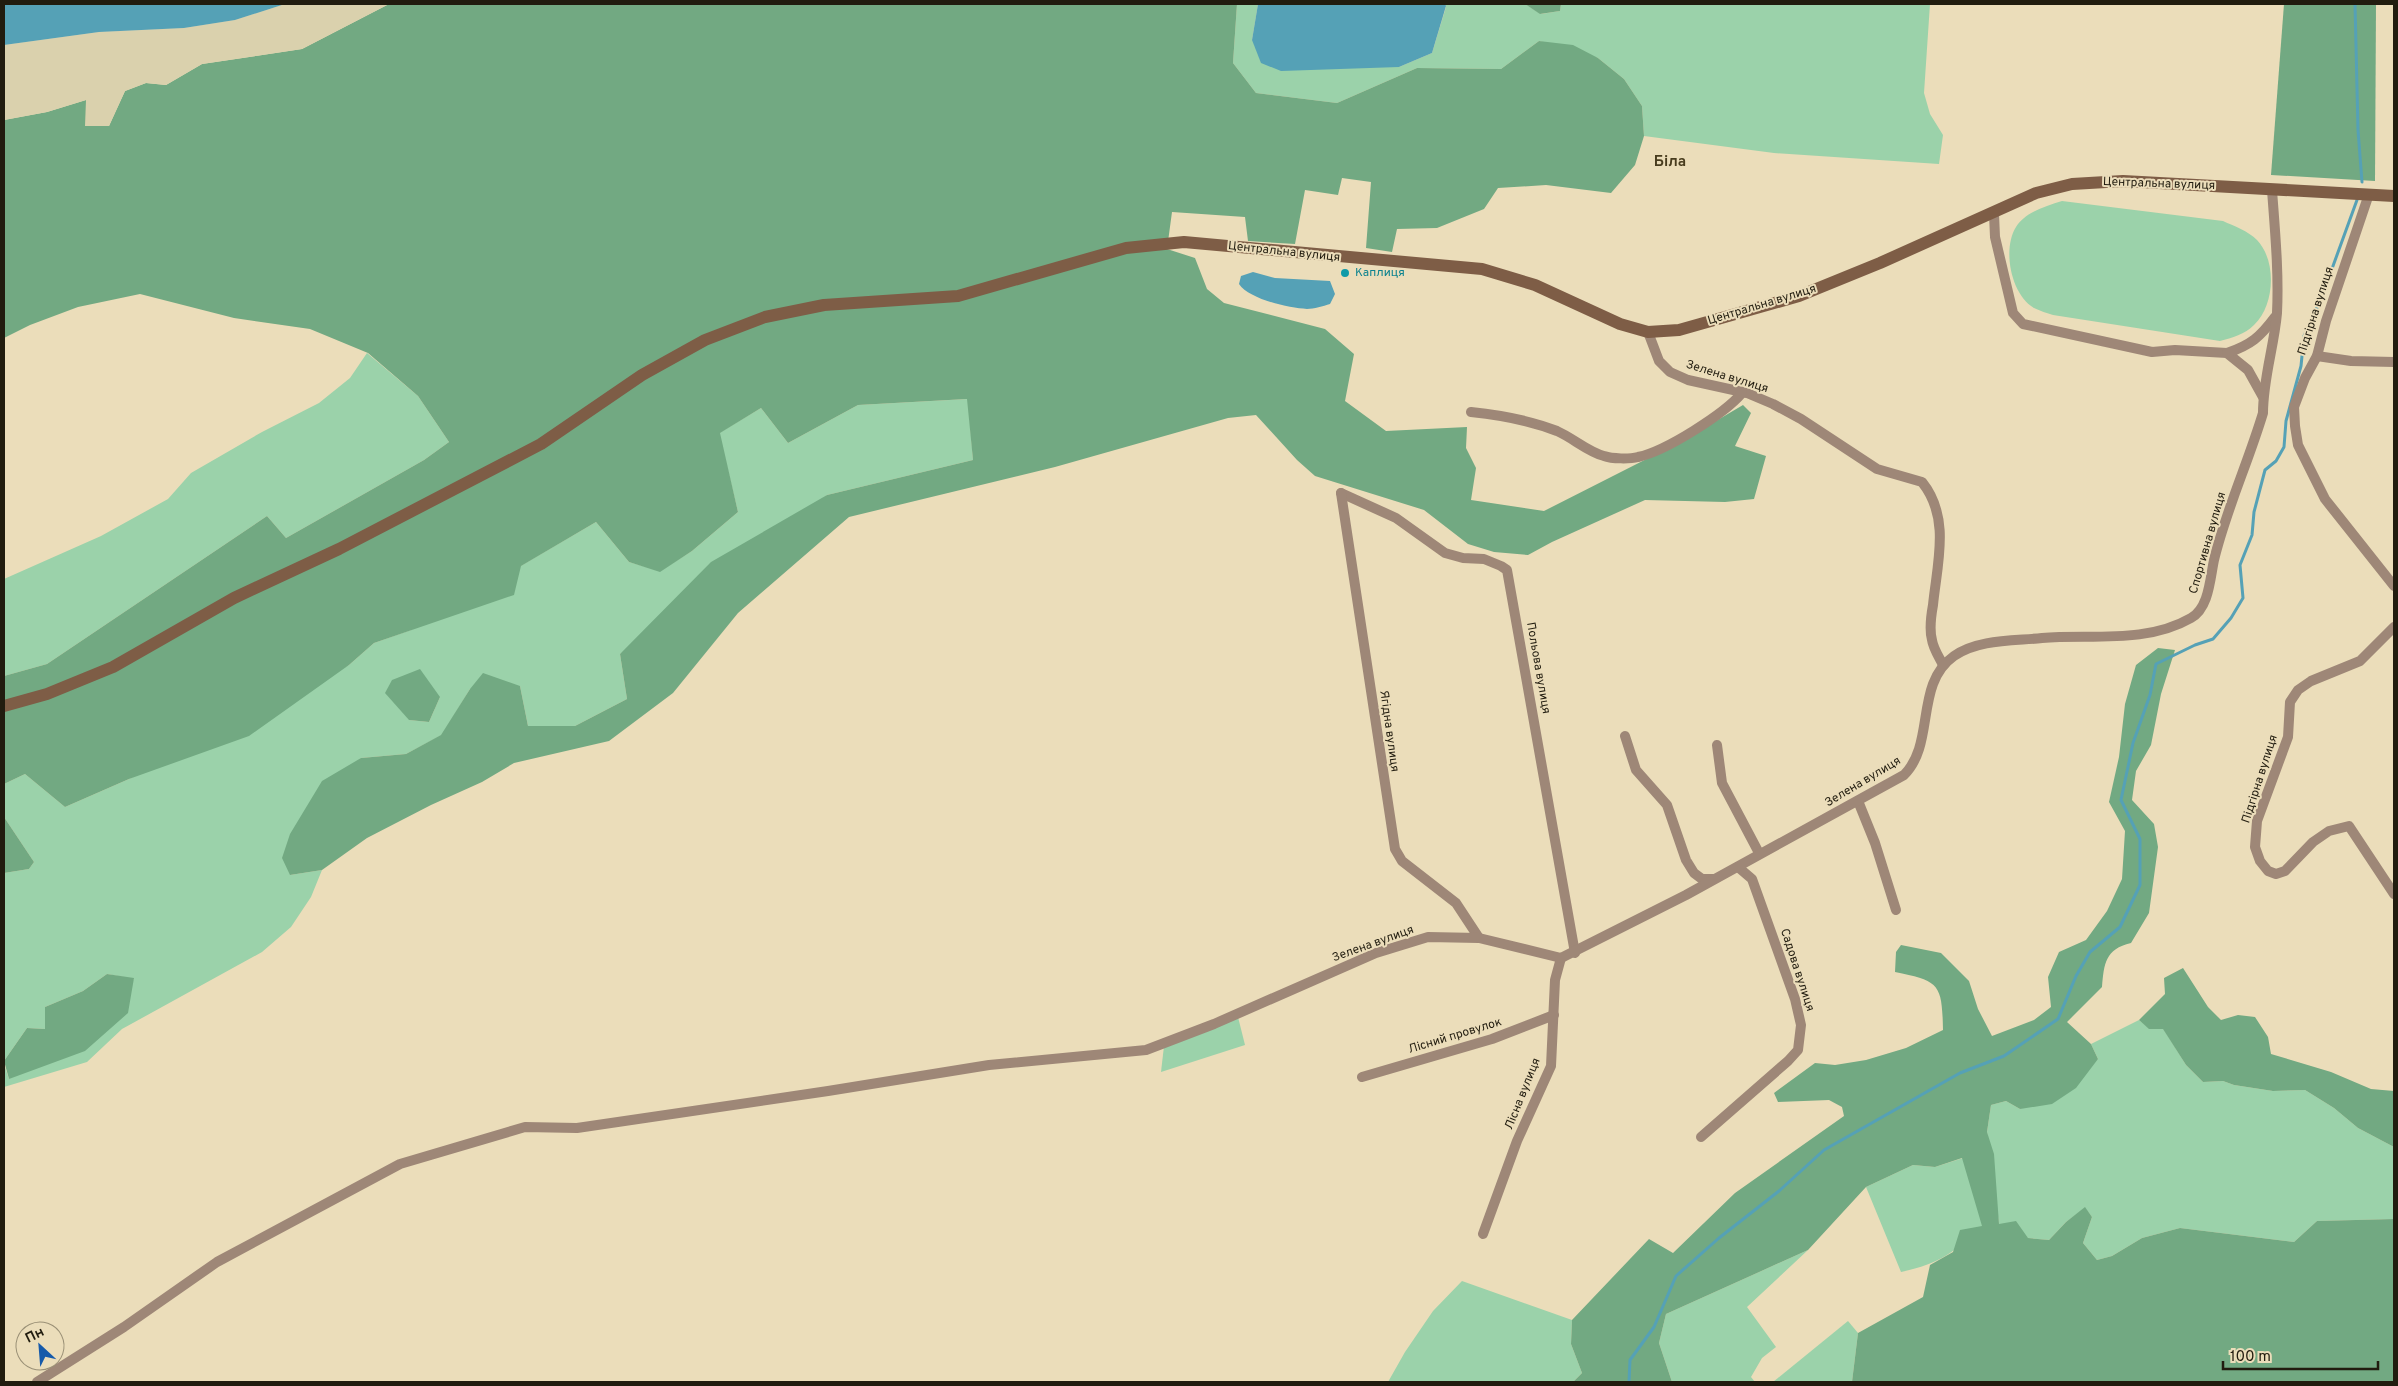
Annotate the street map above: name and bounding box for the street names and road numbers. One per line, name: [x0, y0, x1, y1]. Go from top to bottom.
street label: Центральна вулиця: [2102, 174, 2216, 194]
street label: Центральна вулиця: [1227, 238, 1341, 266]
street label: Підгірна вулиця: [2294, 265, 2338, 357]
street label: Центральна вулиця: [1706, 281, 1818, 329]
street label: Зелена вулиця: [1684, 357, 1770, 397]
street label: Спортивна вулиця: [2186, 490, 2230, 596]
street label: Польова вулиця: [1522, 621, 1554, 715]
street label: Ягідна вулиця: [1375, 689, 1403, 773]
street label: Підгірна вулиця: [2238, 733, 2282, 825]
street label: Зелена вулиця: [1822, 753, 1904, 811]
street label: Зелена вулиця: [1330, 922, 1416, 966]
street label: Садова вулиця: [1776, 927, 1818, 1013]
street label: Лісний провулок: [1406, 1014, 1504, 1058]
street label: Лісна вулиця: [1501, 1056, 1545, 1132]

